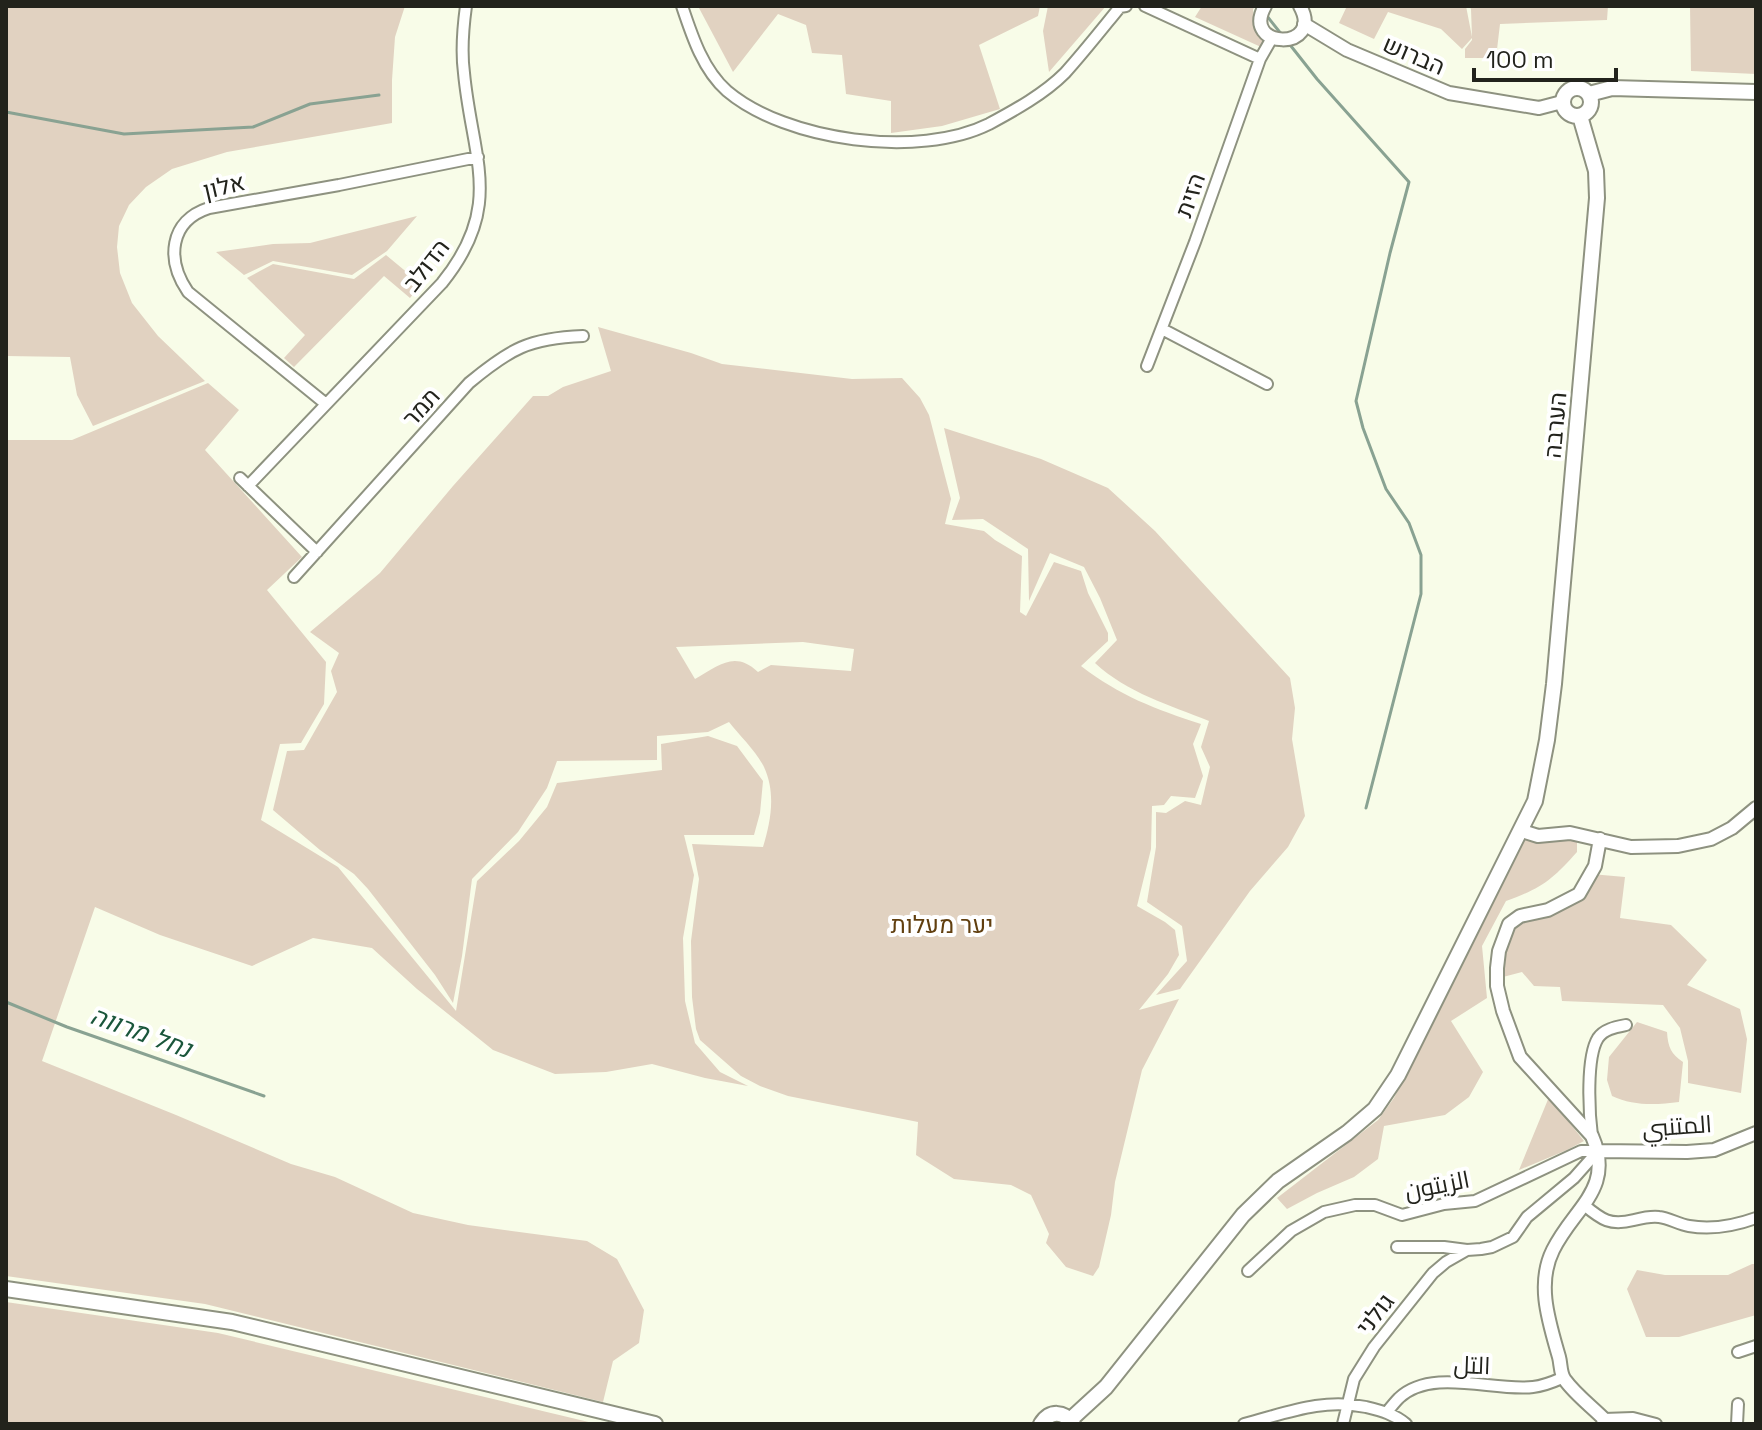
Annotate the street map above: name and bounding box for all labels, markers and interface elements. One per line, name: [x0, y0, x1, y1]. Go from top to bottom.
street label: הברוש: [1378, 28, 1450, 82]
scale bar: [1474, 32, 1616, 82]
text: 100 m: [1486, 44, 1554, 75]
street label: אלון: [200, 166, 248, 206]
street label: הזית: [1168, 169, 1212, 221]
street label: הדולב: [396, 232, 456, 298]
street label: תמר: [395, 381, 447, 433]
street label: הערבה: [1537, 391, 1573, 459]
park label: יער מעלות: [891, 909, 993, 940]
water label: נחל מרווה: [86, 998, 198, 1066]
street label: المتنبي: [1641, 1108, 1713, 1148]
street label: الزيتون: [1402, 1164, 1472, 1206]
street label: גולני: [1349, 1287, 1401, 1341]
street label: التل: [1453, 1349, 1491, 1381]

